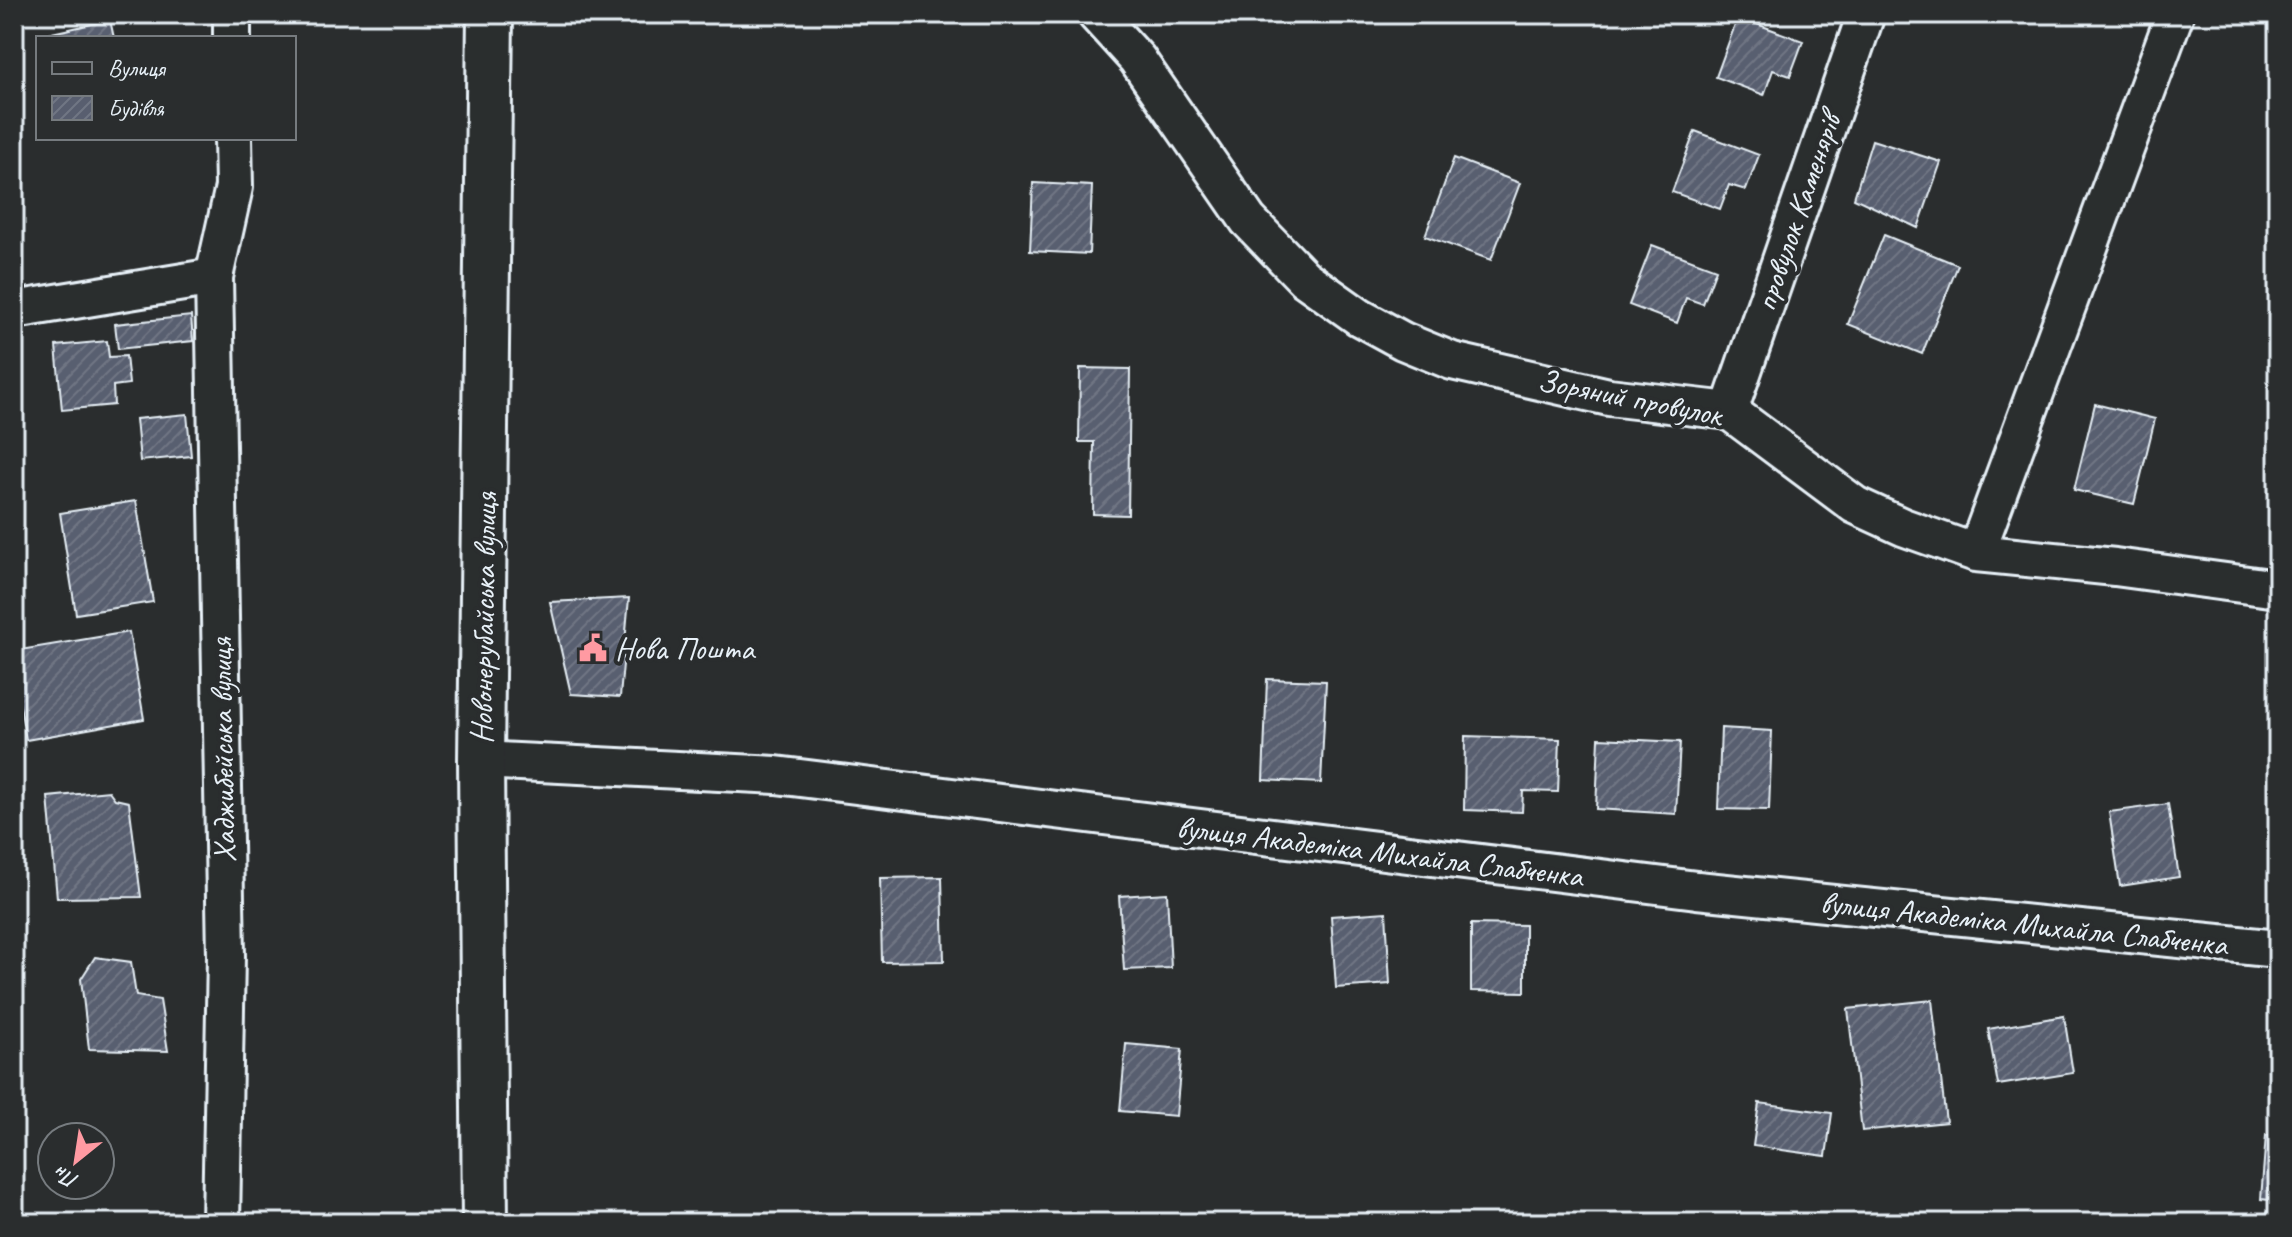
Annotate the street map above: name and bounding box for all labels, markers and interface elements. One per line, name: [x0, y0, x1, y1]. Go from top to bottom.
legend: [36, 36, 296, 140]
text: Вулиця: [108, 53, 167, 83]
text: Будівля: [108, 93, 165, 123]
street label: провулок Каменярів: [1745, 101, 1853, 316]
street label: Зоряний провулок: [1534, 360, 1728, 436]
street label: Новонерубайська вулиця: [461, 490, 506, 744]
place label: Нова Пошта: [615, 628, 756, 669]
public building icon: Нова Пошта: [578, 633, 608, 663]
street label: Хаджибейська вулиця: [200, 636, 245, 863]
street label: вулиця Академіка Михайла Слабченка: [1175, 806, 1587, 897]
street label: вулиця Академіка Михайла Слабченка: [1819, 882, 2231, 965]
north arrow: [36, 1121, 116, 1201]
text: Пн: [48, 1159, 83, 1195]

